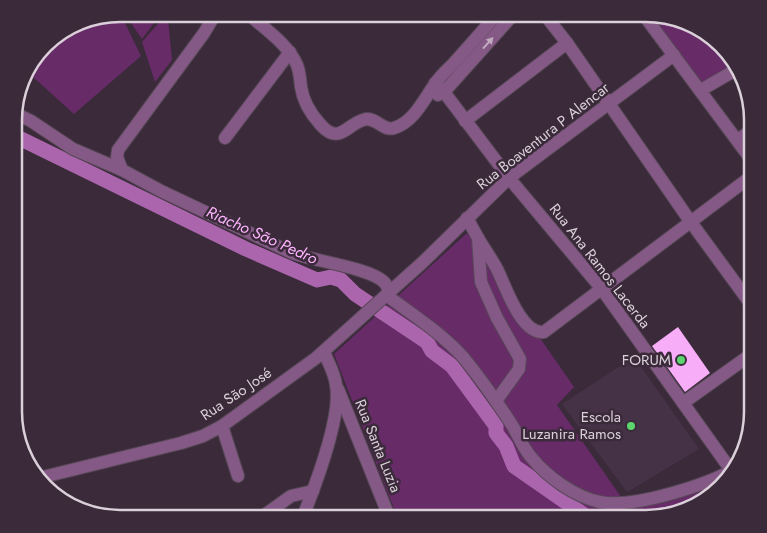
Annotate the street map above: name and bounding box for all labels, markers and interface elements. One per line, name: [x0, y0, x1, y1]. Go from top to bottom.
one-way arrow: [482, 38, 494, 50]
street label: Rua Boaventura P Alencar: [472, 77, 615, 195]
street label: Rua Ana Ramos Lacerda: [544, 199, 656, 333]
water label: Riacho São Pedro: [203, 200, 322, 270]
place label: FORUM: [622, 349, 671, 371]
marker: FORUM: [675, 354, 687, 366]
street label: Rua São José: [196, 362, 276, 426]
street label: Rua Santa Luzia: [349, 396, 407, 496]
place label: Escola Luzanira Ramos: [522, 406, 621, 445]
marker: Escola Luzanira Ramos: [625, 420, 637, 432]

